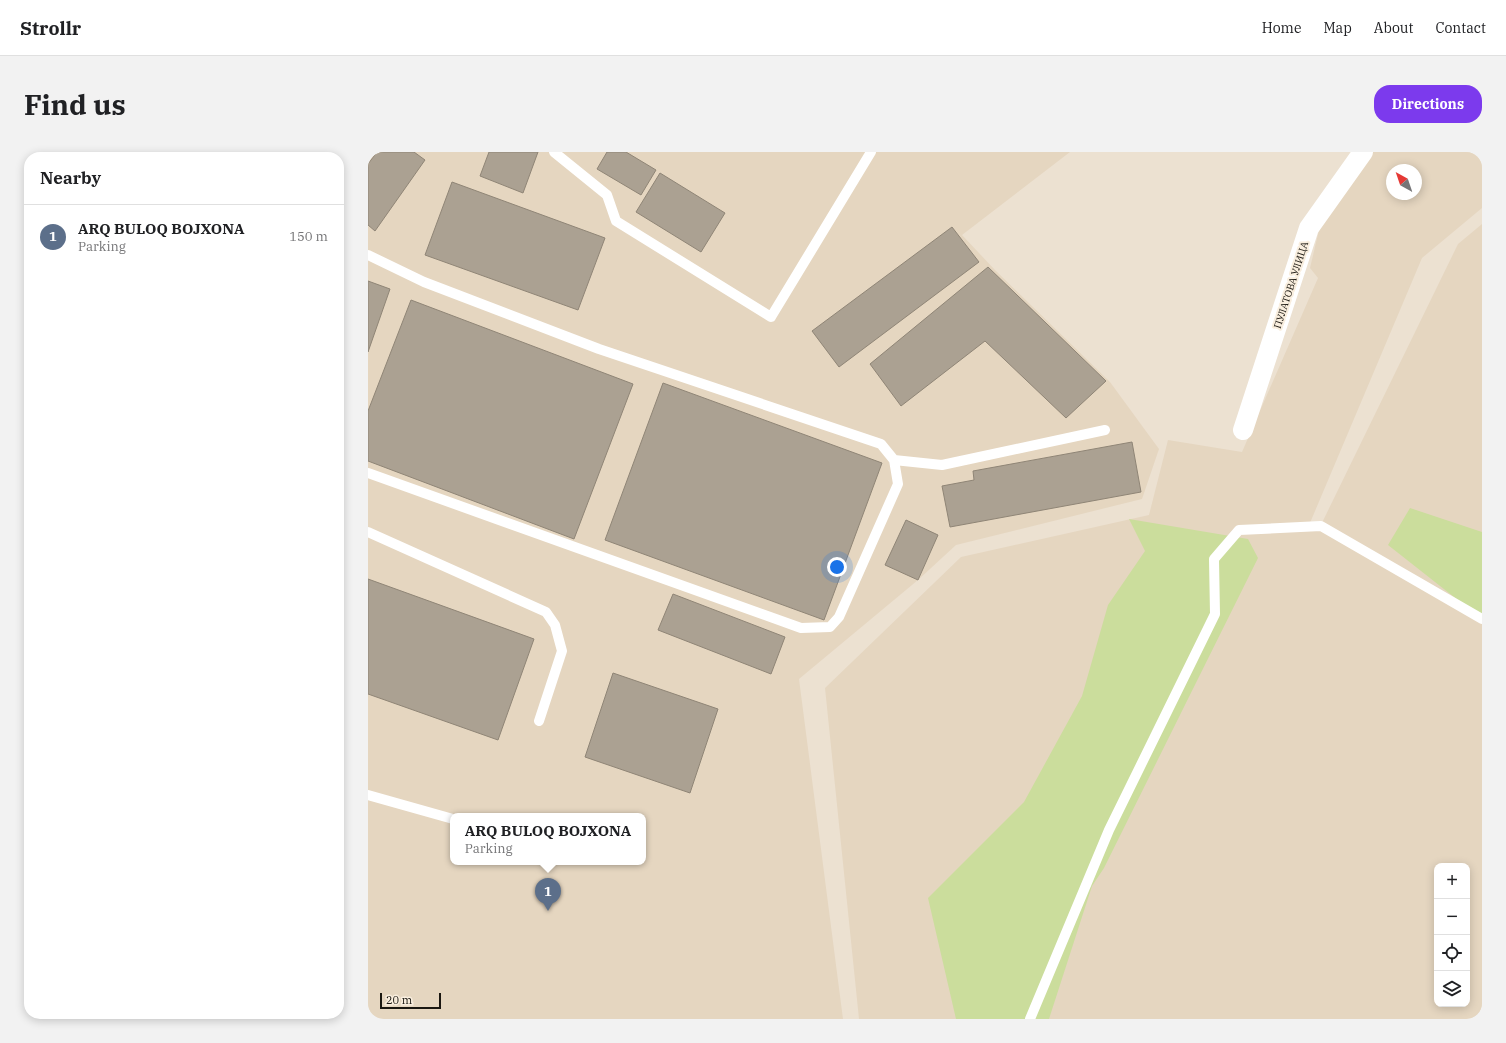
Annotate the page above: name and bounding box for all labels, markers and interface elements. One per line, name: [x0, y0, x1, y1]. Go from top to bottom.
text: Strollr: [20, 16, 81, 40]
text: Home: [1262, 19, 1301, 37]
text: Map: [1323, 19, 1352, 37]
text: About: [1374, 19, 1413, 37]
text: Contact: [1435, 19, 1486, 37]
button: Directions: [1374, 85, 1482, 123]
text: Find us: [24, 86, 126, 123]
north arrow: [1386, 164, 1422, 200]
text: Nearby: [40, 167, 101, 189]
text: ARQ BULOQ BOJXONA: [78, 219, 244, 238]
text: 1: [49, 228, 57, 245]
text: 150 m: [289, 228, 328, 245]
text: Parking: [78, 238, 126, 255]
street label: ПУЛАТОВА УЛИЦА: [1271, 240, 1311, 330]
your location: [827, 557, 847, 577]
popup: [450, 813, 646, 865]
text: ARQ BULOQ BOJXONA: [465, 821, 631, 840]
text: Parking: [465, 840, 513, 857]
map controls: [1434, 863, 1470, 1007]
button: +: [1434, 863, 1470, 899]
pin: 1: [535, 878, 561, 911]
button: −: [1434, 899, 1470, 935]
button: locate: [1434, 935, 1470, 971]
button: layers: [1434, 971, 1470, 1007]
scale bar: [380, 991, 441, 1010]
text: 20 m: [386, 993, 412, 1007]

